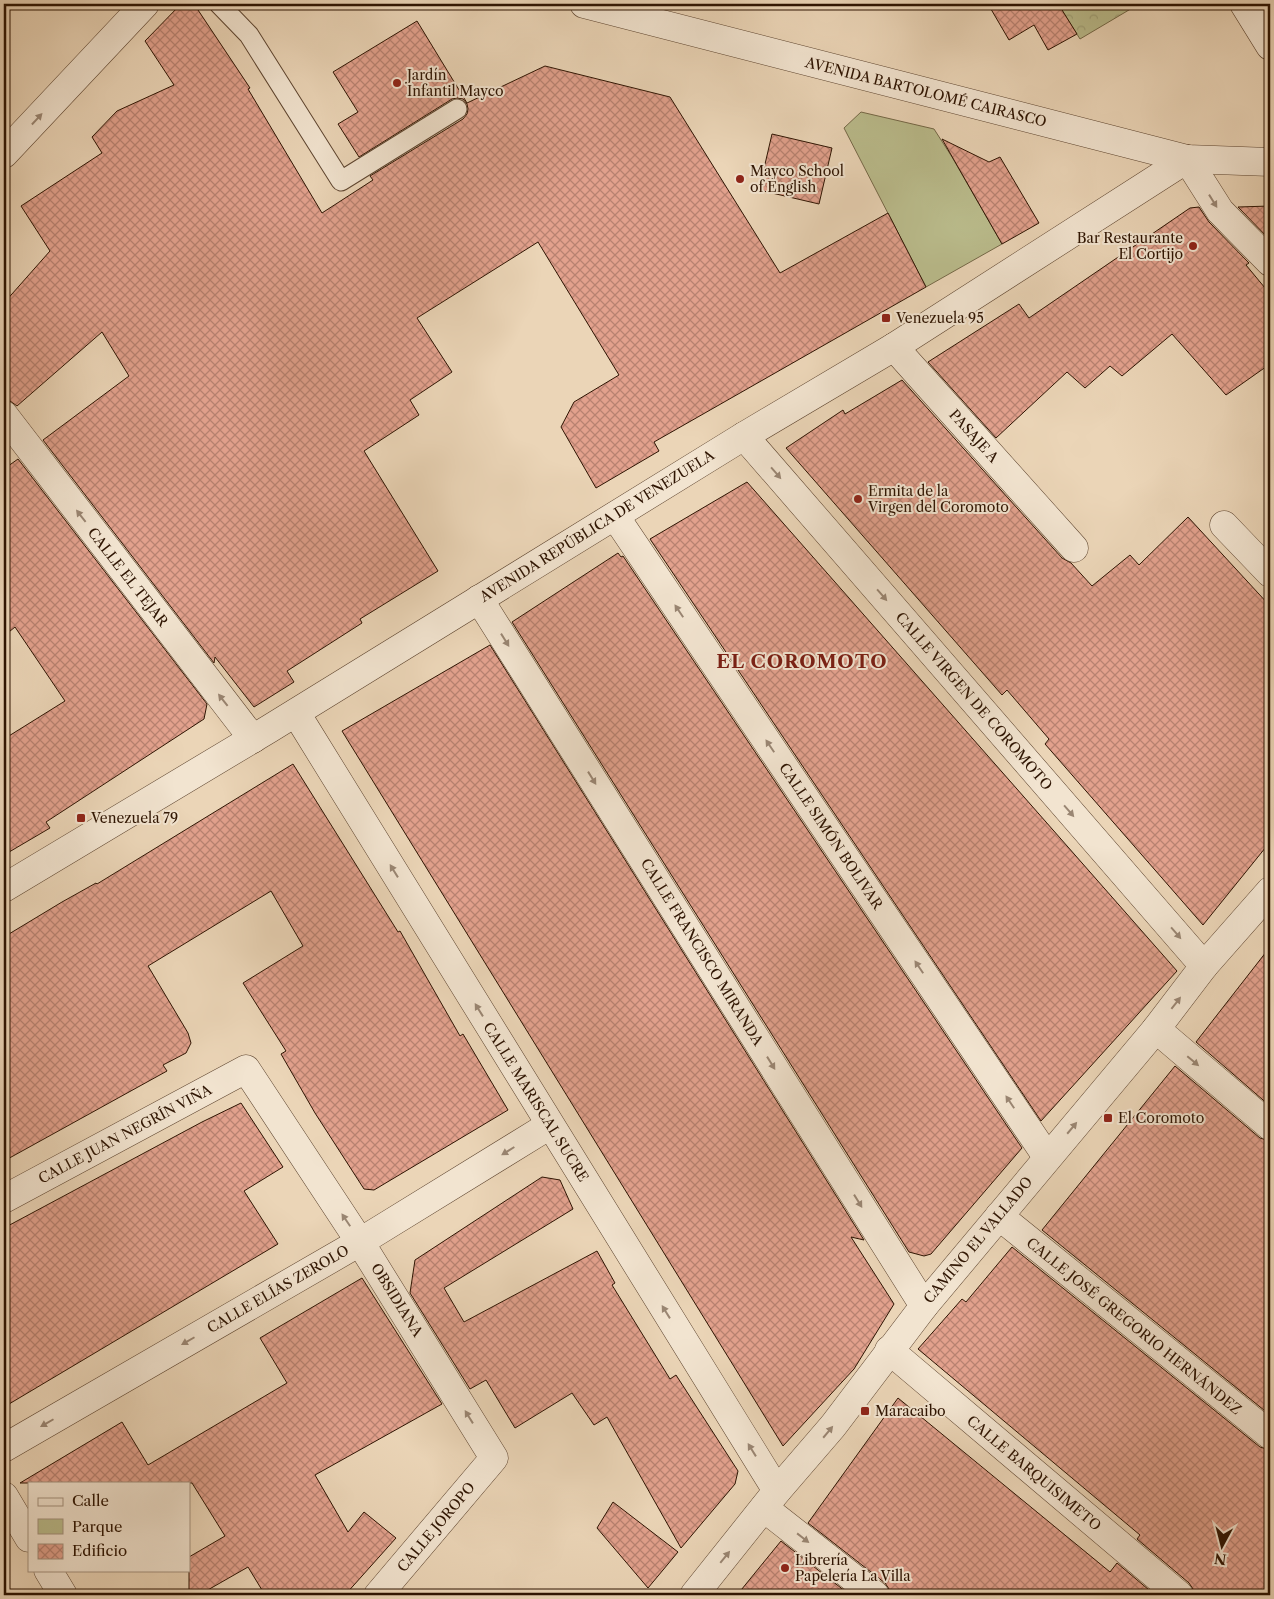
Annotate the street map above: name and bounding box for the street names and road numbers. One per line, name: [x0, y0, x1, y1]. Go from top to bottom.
street label: AVENIDA BARTOLOMÉ CAIRASCO: [802, 53, 1049, 131]
street label: PASAJE A: [945, 406, 1003, 467]
street label: AVENIDA REPÚBLICA DE VENEZUELA: [475, 445, 718, 607]
street label: CALLE EL TEJAR: [84, 524, 173, 631]
street label: CALLE VIRGEN DE COROMOTO: [892, 608, 1056, 794]
street label: CALLE SIMÓN BOLIVAR: [775, 759, 888, 913]
street label: CALLE FRANCISCO MIRANDA: [637, 855, 768, 1050]
street label: CALLE MARISCAL SUCRE: [479, 1019, 593, 1185]
street label: CALLE JUAN NEGRÍN VIÑA: [35, 1079, 215, 1187]
street label: CAMINO EL VALLADO: [920, 1173, 1036, 1307]
street label: CALLE JOSÉ GREGORIO HERNÁNDEZ: [1023, 1234, 1245, 1418]
street label: CALLE ELÍAS ZEROLO: [203, 1240, 352, 1337]
street label: OBSIDIANA: [367, 1260, 427, 1341]
street label: CALLE BARQUISIMETO: [963, 1411, 1105, 1535]
street label: CALLE JOROPO: [393, 1478, 479, 1576]

